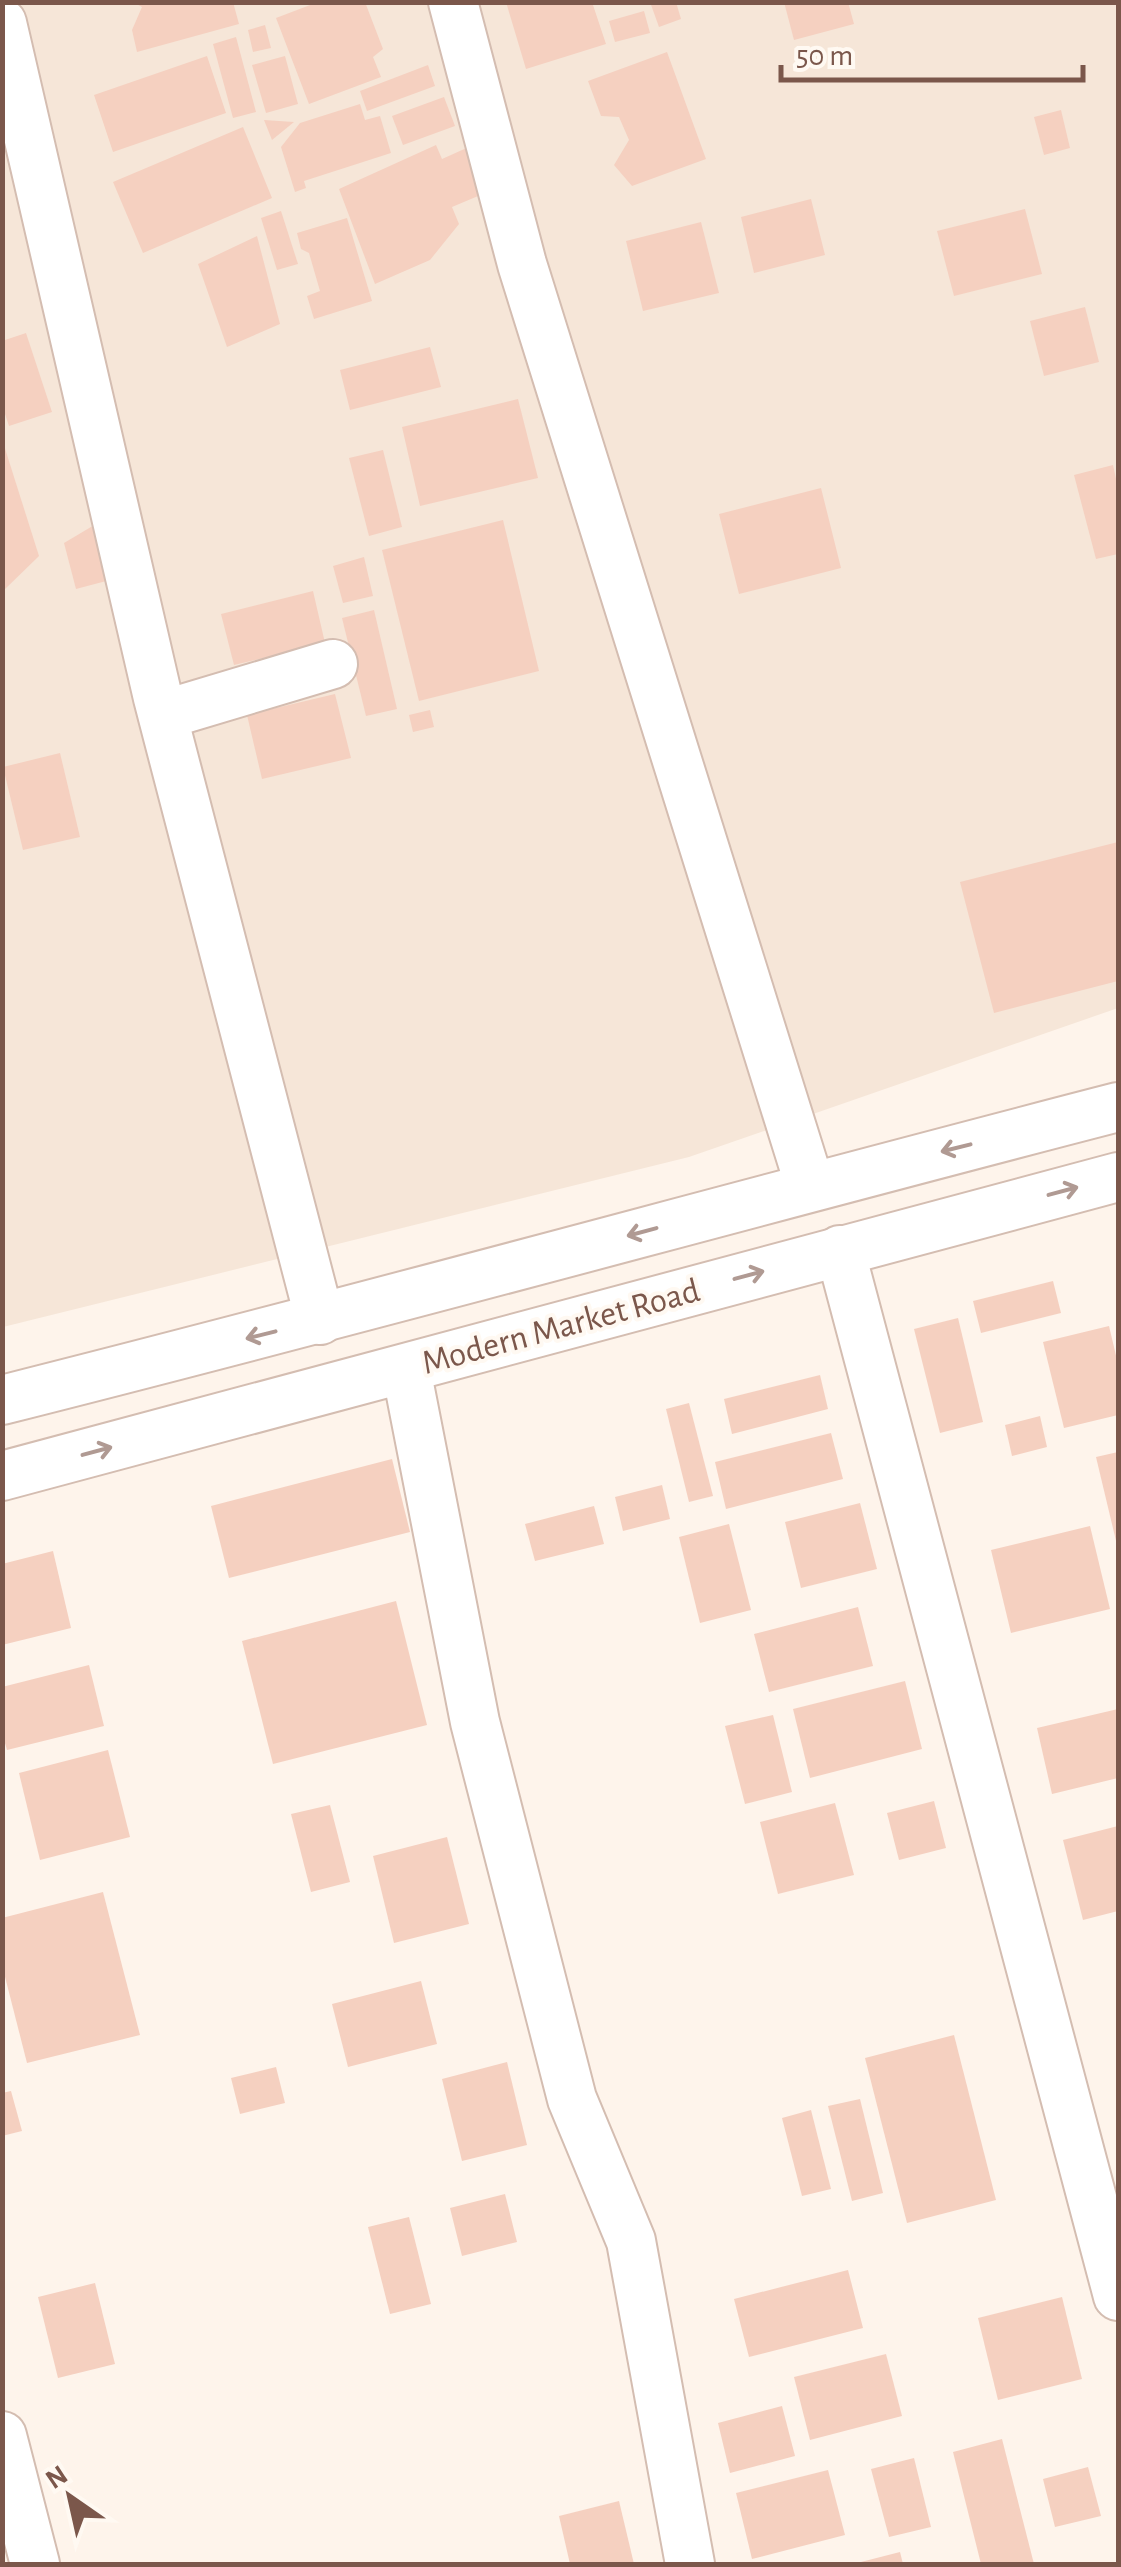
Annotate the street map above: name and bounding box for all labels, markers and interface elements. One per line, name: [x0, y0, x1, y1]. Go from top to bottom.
scale bar: [781, 20, 1084, 82]
text: 50 m: [796, 41, 853, 71]
one-way arrow: [941, 1140, 972, 1159]
one-way arrow: [1046, 1181, 1078, 1200]
one-way arrow: [627, 1224, 658, 1242]
one-way arrow: [732, 1265, 764, 1284]
street label: Modern Market Road: [418, 1273, 704, 1381]
one-way arrow: [246, 1327, 278, 1345]
one-way arrow: [81, 1440, 112, 1459]
north arrow: [20, 2447, 120, 2547]
text: N: [41, 2461, 73, 2495]

